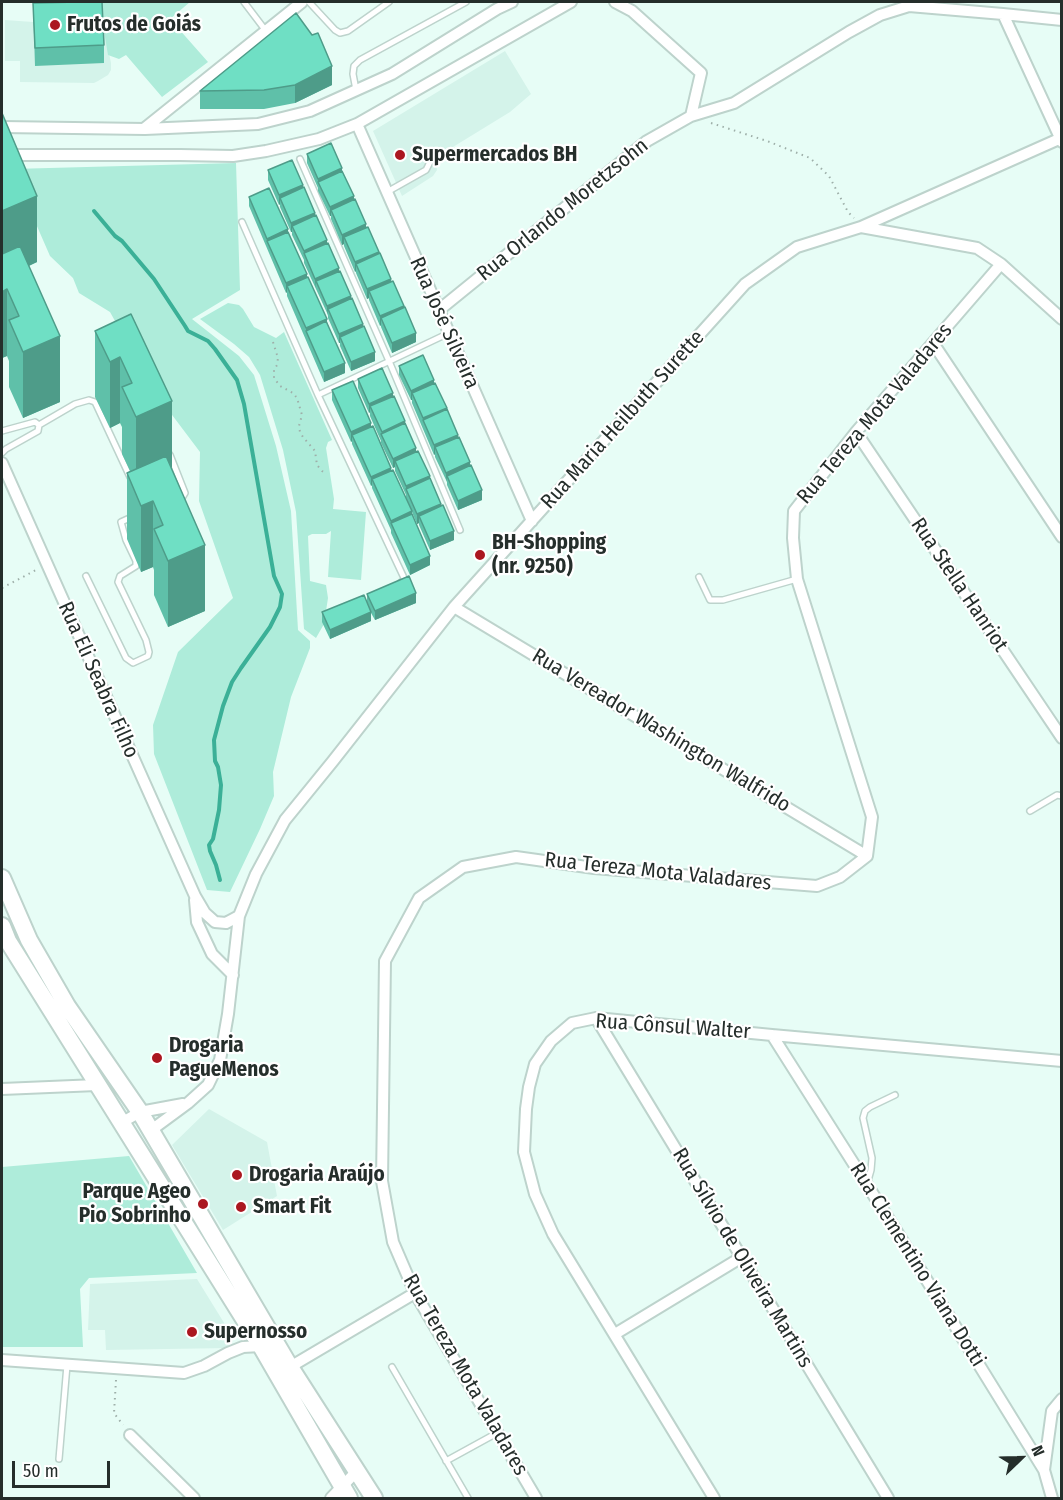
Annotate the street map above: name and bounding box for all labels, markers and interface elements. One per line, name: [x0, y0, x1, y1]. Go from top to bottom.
place label: Frutos de Goiás: [67, 12, 201, 38]
marker: Frutos de Goiás: [48, 18, 62, 32]
street label: Rua Orlando Moretzsohn: [472, 133, 654, 287]
place label: Supermercados BH: [412, 142, 577, 168]
marker: Supermercados BH: [393, 148, 407, 162]
street label: Rua José Silveira: [404, 253, 484, 393]
street label: Rua Tereza Mota Valadares: [792, 319, 958, 509]
street label: Rua Maria Heilbuth Surette: [536, 325, 710, 515]
street label: Rua Stella Hanriot: [905, 513, 1013, 657]
place label: BH-Shopping (nr. 9250): [492, 530, 606, 580]
marker: BH-Shopping (nr. 9250): [473, 548, 487, 562]
street label: Rua Eli Seabra Filho: [52, 598, 144, 762]
street label: Rua Vereador Washington Walfrido: [527, 644, 795, 818]
street label: Rua Tereza Mota Valadares: [543, 848, 773, 896]
street label: Rua Cônsul Walter: [595, 1009, 751, 1045]
place label: Drogaria PagueMenos: [169, 1033, 279, 1083]
marker: Drogaria PagueMenos: [150, 1051, 164, 1065]
street label: Rua Sílvio de Oliveira Martins: [666, 1144, 818, 1372]
street label: Rua Clementino Viana Dotti: [844, 1158, 990, 1372]
place label: Drogaria Araújo: [249, 1162, 385, 1188]
marker: Drogaria Araújo: [230, 1168, 244, 1182]
place label: Parque Ageo Pio Sobrinho: [79, 1179, 191, 1229]
place label: Smart Fit: [253, 1194, 331, 1220]
marker: Parque Ageo Pio Sobrinho: [196, 1197, 210, 1211]
marker: Smart Fit: [234, 1200, 248, 1214]
street label: Rua Tereza Mota Valadares: [397, 1270, 533, 1480]
place label: Supernosso: [204, 1319, 307, 1345]
marker: Supernosso: [185, 1325, 199, 1339]
north arrow: [991, 1428, 1051, 1488]
text: N: [1027, 1443, 1049, 1459]
scale bar: [15, 1449, 112, 1487]
text: 50 m: [23, 1460, 59, 1482]

